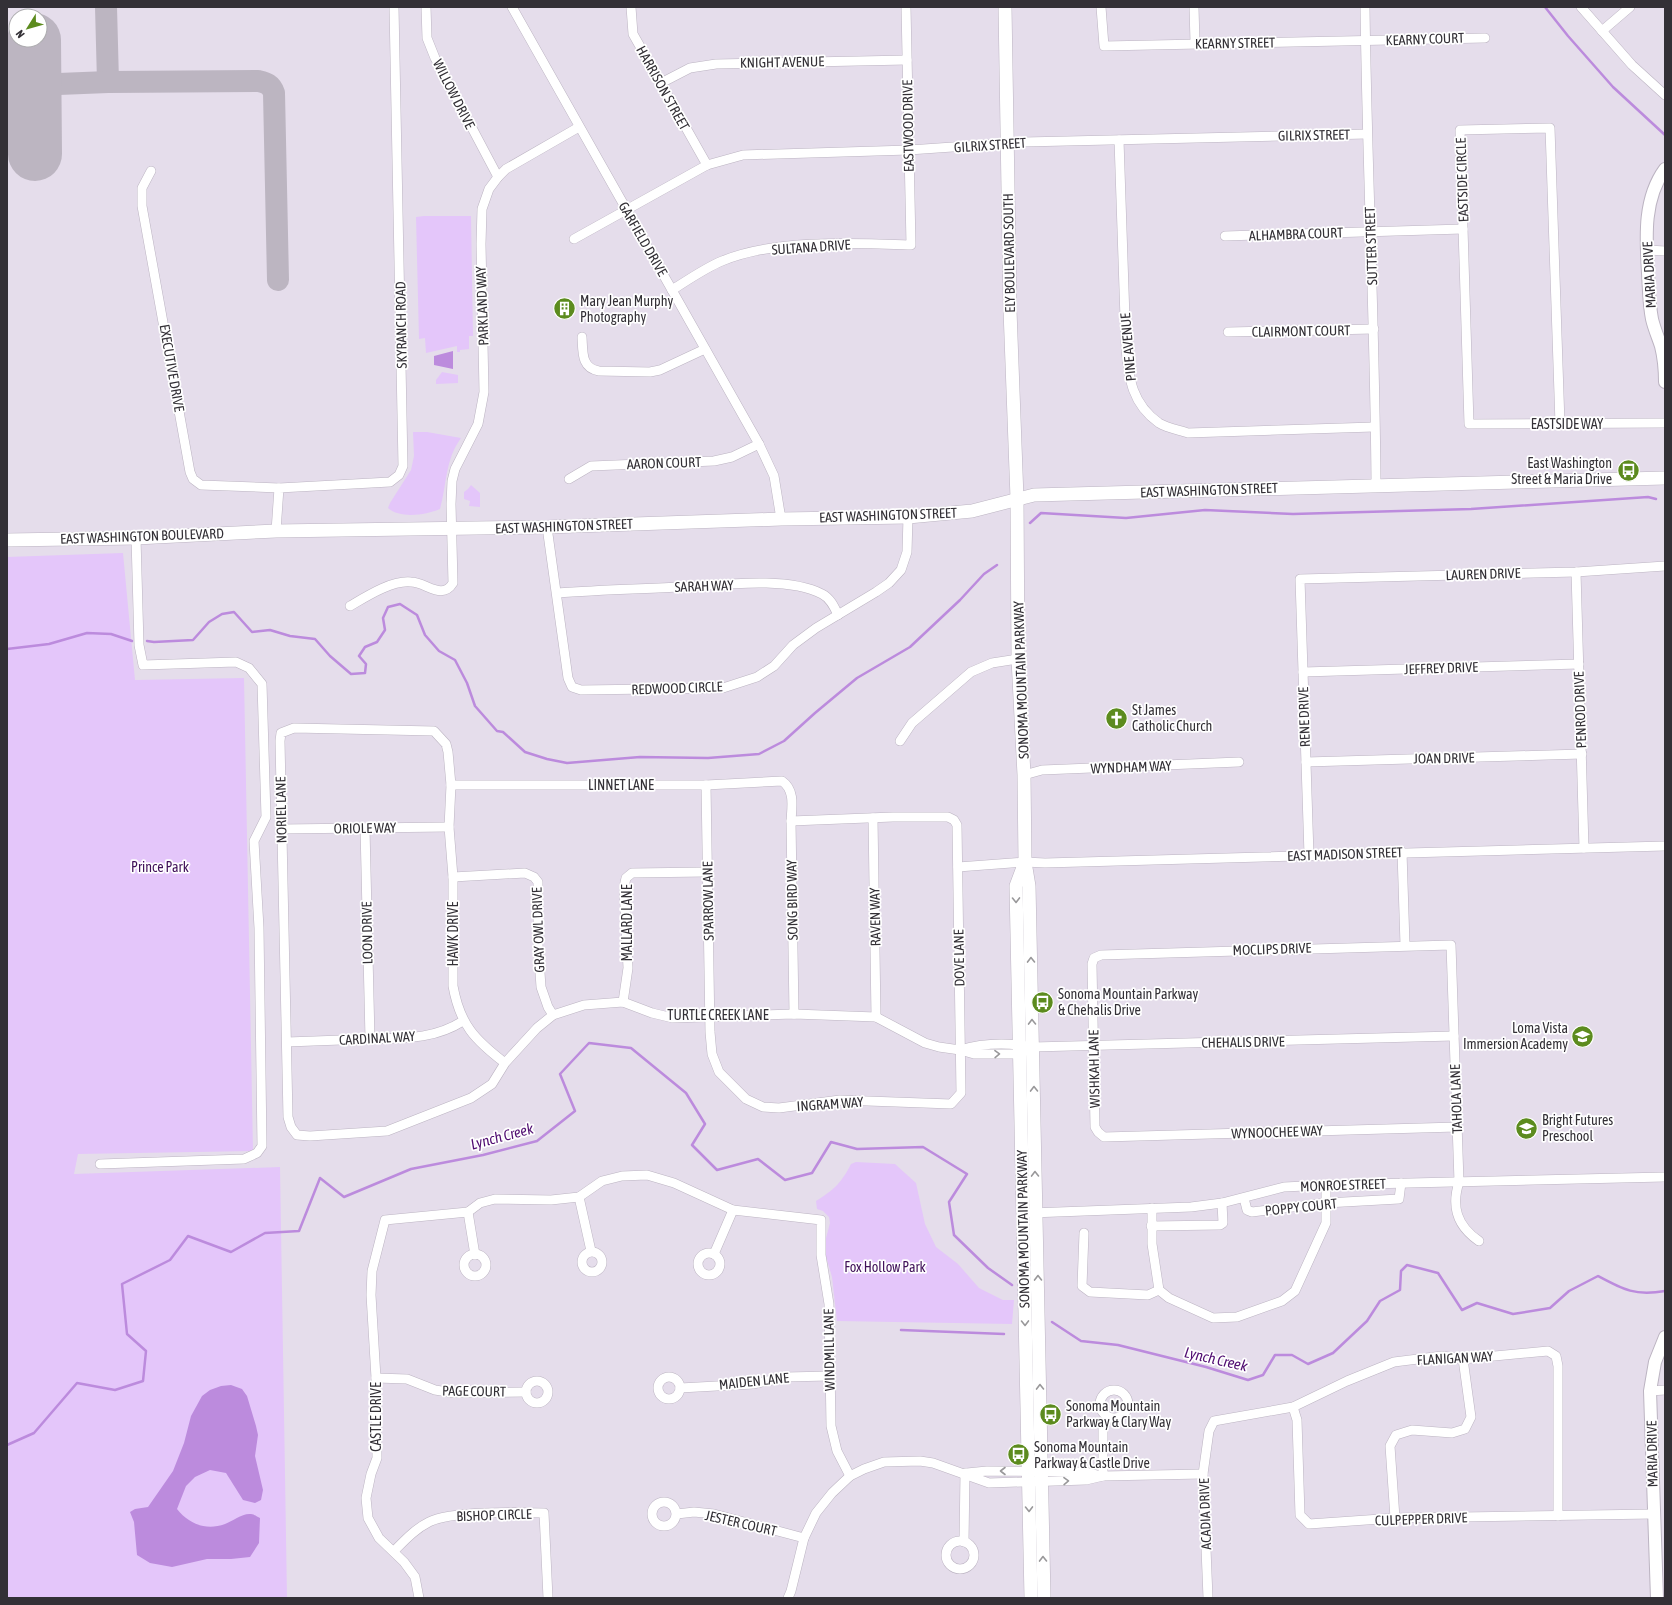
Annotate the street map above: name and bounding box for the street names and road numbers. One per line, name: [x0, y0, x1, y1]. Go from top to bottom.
street label: KEARNY COURT: [1385, 30, 1465, 48]
street label: KEARNY STREET: [1195, 34, 1275, 52]
street label: HARRISON STREET: [633, 43, 693, 133]
street label: KNIGHT AVENUE: [740, 53, 824, 71]
street label: WILLOW DRIVE: [430, 57, 478, 131]
street label: EASTWOOD DRIVE: [899, 80, 917, 172]
street label: GILRIX STREET: [1278, 126, 1350, 144]
street label: GILRIX STREET: [953, 134, 1027, 156]
street label: EASTSIDE CIRCLE: [1453, 137, 1471, 222]
street label: ELY BOULEVARD SOUTH: [1000, 193, 1018, 313]
street label: GARFIELD DRIVE: [615, 199, 671, 279]
street label: SUTTER STREET: [1362, 207, 1380, 285]
street label: ALHAMBRA COURT: [1248, 224, 1344, 244]
street label: SULTANA DRIVE: [771, 236, 851, 258]
street label: MARIA DRIVE: [1639, 241, 1659, 309]
street label: PARKLAND WAY: [473, 265, 491, 346]
street label: SKYRANCH ROAD: [392, 281, 410, 369]
street label: PINE AVENUE: [1117, 312, 1139, 382]
street label: CLAIRMONT COURT: [1252, 322, 1350, 340]
street label: EXECUTIVE DRIVE: [156, 323, 188, 413]
street label: EASTSIDE WAY: [1531, 416, 1604, 432]
street label: AARON COURT: [626, 454, 702, 472]
street label: EAST WASHINGTON STREET: [1140, 480, 1278, 500]
street label: EAST WASHINGTON STREET: [819, 505, 957, 525]
street label: EAST WASHINGTON STREET: [495, 516, 633, 536]
street label: EAST WASHINGTON BOULEVARD: [60, 525, 224, 547]
street label: LAUREN DRIVE: [1445, 565, 1521, 583]
street label: SARAH WAY: [674, 577, 734, 595]
street label: SONOMA MOUNTAIN PARKWAY: [1010, 600, 1032, 759]
street label: JEFFREY DRIVE: [1404, 659, 1478, 677]
street label: PENROD DRIVE: [1571, 671, 1589, 749]
street label: REDWOOD CIRCLE: [631, 678, 723, 698]
street label: RENE DRIVE: [1295, 687, 1313, 747]
street label: JOAN DRIVE: [1413, 749, 1475, 767]
street label: WYNDHAM WAY: [1090, 758, 1173, 776]
street label: NORIEL LANE: [272, 776, 290, 844]
street label: LINNET LANE: [588, 777, 654, 793]
street label: ORIOLE WAY: [334, 819, 397, 837]
street label: EAST MADISON STREET: [1287, 844, 1403, 864]
street label: SONG BIRD WAY: [783, 859, 801, 941]
street label: SPARROW LANE: [699, 861, 717, 941]
street label: MALLARD LANE: [619, 884, 635, 962]
street label: GRAY OWL DRIVE: [529, 887, 547, 973]
street label: RAVEN WAY: [866, 887, 884, 947]
street label: LOON DRIVE: [358, 901, 376, 965]
street label: HAWK DRIVE: [445, 902, 461, 966]
street label: DOVE LANE: [951, 929, 967, 987]
street label: MOCLIPS DRIVE: [1232, 940, 1312, 958]
street label: TURTLE CREEK LANE: [667, 1007, 769, 1023]
street label: CARDINAL WAY: [338, 1028, 416, 1048]
street label: WISHKAH LANE: [1085, 1030, 1103, 1108]
street label: CHEHALIS DRIVE: [1201, 1033, 1285, 1051]
street label: TAHOLA LANE: [1447, 1064, 1465, 1134]
street label: INGRAM WAY: [796, 1094, 865, 1114]
street label: WYNOOCHEE WAY: [1231, 1122, 1324, 1142]
street label: SONOMA MOUNTAIN PARKWAY: [1014, 1149, 1032, 1308]
street label: MONROE STREET: [1300, 1176, 1386, 1194]
street label: POPPY COURT: [1264, 1195, 1338, 1219]
street label: WINDMILL LANE: [820, 1309, 838, 1391]
street label: FLANIGAN WAY: [1416, 1348, 1494, 1368]
street label: MAIDEN LANE: [718, 1369, 790, 1393]
street label: CASTLE DRIVE: [368, 1382, 384, 1452]
street label: PAGE COURT: [442, 1382, 506, 1400]
street label: MARIA DRIVE: [1643, 1420, 1661, 1488]
street label: ACADIA DRIVE: [1196, 1478, 1214, 1550]
street label: BISHOP CIRCLE: [456, 1506, 532, 1524]
street label: JESTER COURT: [704, 1507, 778, 1539]
street label: CULPEPPER DRIVE: [1374, 1509, 1468, 1529]

